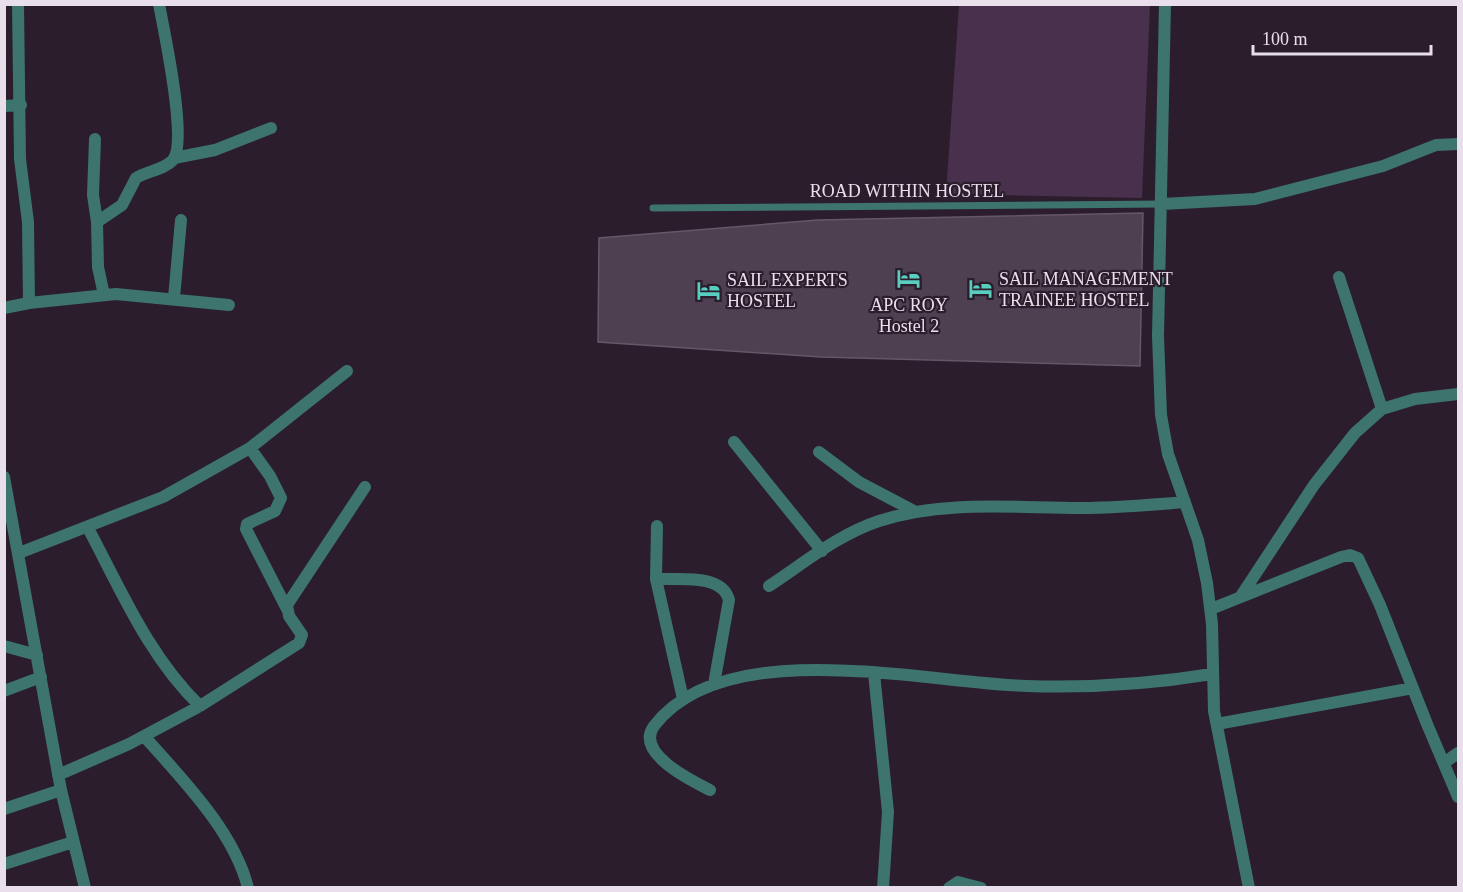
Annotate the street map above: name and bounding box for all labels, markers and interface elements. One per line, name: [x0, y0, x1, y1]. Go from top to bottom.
scale bar: [1253, 18, 1432, 56]
text: 100 m: [1262, 29, 1308, 49]
street label: ROAD WITHIN HOSTEL: [810, 181, 1004, 201]
hotel icon: APC ROY Hostel 2: [896, 266, 922, 292]
place label: SAIL MANAGEMENT TRAINEE HOSTEL: [999, 269, 1173, 310]
place label: SAIL EXPERTS HOSTEL: [727, 270, 848, 311]
hotel icon: SAIL MANAGEMENT TRAINEE HOSTEL: [968, 276, 994, 302]
hotel icon: SAIL EXPERTS HOSTEL: [696, 277, 722, 303]
place label: APC ROY Hostel 2: [870, 295, 948, 336]

